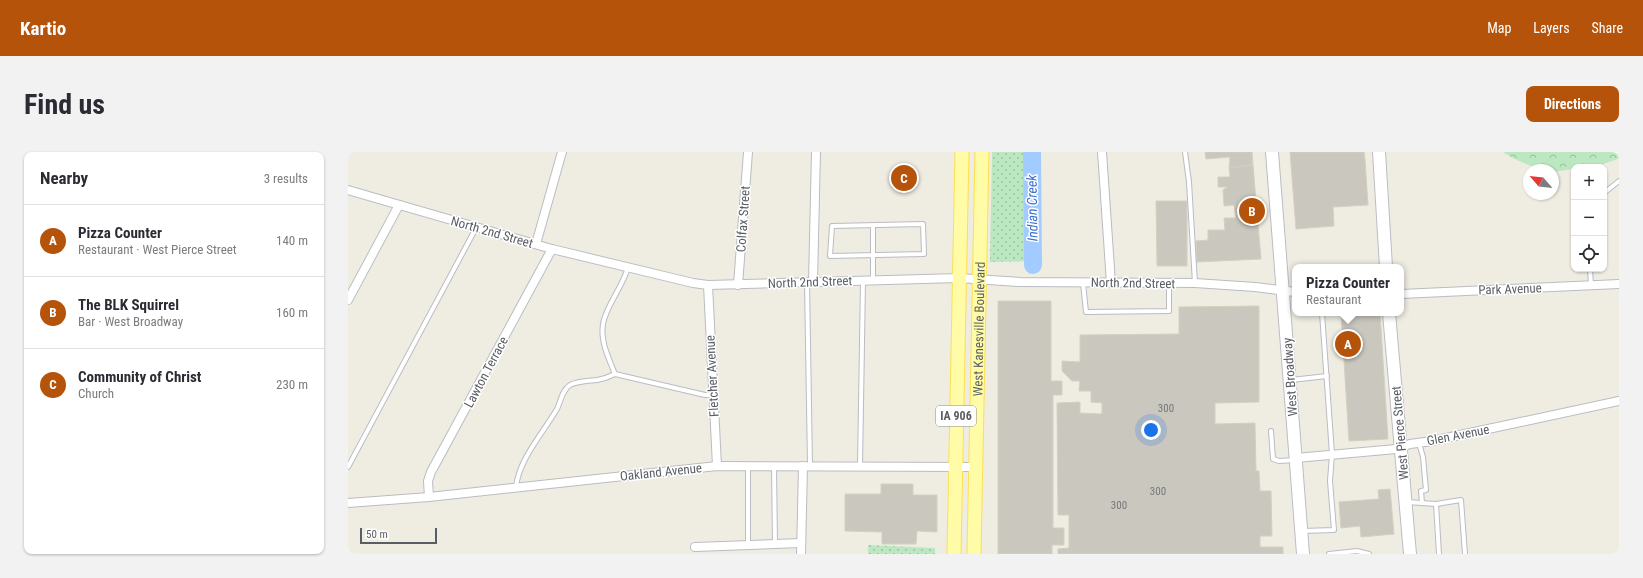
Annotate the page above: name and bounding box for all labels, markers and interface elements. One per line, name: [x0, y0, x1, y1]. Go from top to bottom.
text: Kartio: [20, 17, 66, 40]
text: Map: [1487, 20, 1511, 36]
text: Layers: [1533, 20, 1570, 36]
text: Share: [1592, 20, 1623, 36]
button: Directions: [1526, 86, 1619, 122]
text: Find us: [24, 88, 105, 121]
pin: C: [891, 163, 917, 193]
north arrow: [1523, 164, 1559, 200]
map controls: [1571, 164, 1607, 272]
button: +: [1571, 164, 1607, 200]
text: Nearby: [40, 168, 88, 188]
text: 3 results: [264, 171, 308, 186]
water label: Indian Creek: [1023, 174, 1041, 241]
street label: Colfax Street: [733, 185, 753, 253]
pin: B: [1239, 196, 1265, 226]
button: −: [1571, 200, 1607, 236]
street label: North 2nd Street: [449, 213, 535, 251]
text: Pizza Counter: [78, 224, 162, 242]
text: A: [49, 233, 57, 248]
text: 140 m: [276, 233, 308, 248]
button: locate: [1571, 236, 1607, 272]
text: Restaurant · West Pierce Street: [78, 242, 237, 257]
street label: West Kanesville Boulevard: [970, 262, 987, 397]
popup: [1292, 264, 1404, 316]
street label: North 2nd Street: [767, 273, 853, 291]
text: Pizza Counter: [1306, 274, 1390, 292]
street label: North 2nd Street: [1091, 275, 1176, 291]
street label: Park Avenue: [1478, 280, 1542, 298]
text: Restaurant: [1306, 292, 1361, 307]
text: The BLK Squirrel: [78, 296, 179, 314]
text: B: [49, 305, 57, 320]
text: 160 m: [276, 305, 308, 320]
text: Bar · West Broadway: [78, 314, 183, 329]
pin: A: [1335, 329, 1361, 359]
street label: Lawton Terrace: [461, 334, 511, 410]
street label: Fletcher Avenue: [702, 335, 722, 417]
street label: West Broadway: [1280, 337, 1300, 417]
text: Community of Christ: [78, 368, 201, 386]
text: C: [49, 377, 57, 392]
text: 230 m: [276, 377, 308, 392]
street label: West Pierce Street: [1388, 385, 1412, 481]
text: Church: [78, 386, 114, 401]
house number: 300: [1158, 402, 1174, 415]
road number: IA 906: [936, 406, 976, 426]
your location: [1141, 420, 1161, 440]
street label: Glen Avenue: [1425, 422, 1491, 448]
street label: Oakland Avenue: [619, 460, 703, 484]
house number: 300: [1150, 485, 1166, 498]
house number: 300: [1111, 499, 1127, 512]
scale bar: [360, 526, 437, 545]
text: 50 m: [366, 528, 388, 541]

